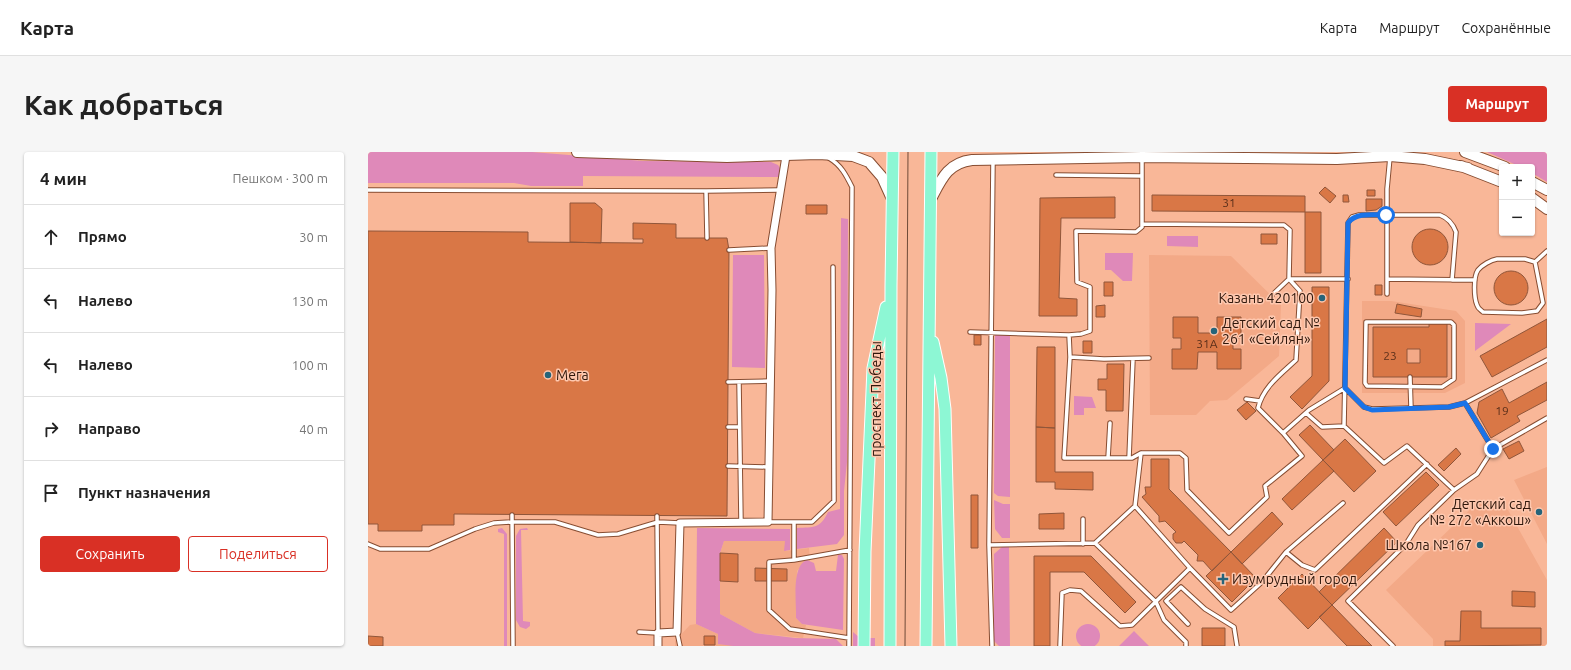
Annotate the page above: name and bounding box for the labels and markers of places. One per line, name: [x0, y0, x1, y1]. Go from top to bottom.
place label: Казань 420100: [1218, 290, 1314, 306]
marker: Казань 420100: [1317, 293, 1327, 303]
place label: Детский сад № 261 «Сейлян»: [1222, 315, 1320, 347]
marker: Детский сад № 261 «Сейлян»: [1209, 326, 1219, 336]
place label: Мега: [556, 367, 589, 383]
marker: Мега: [543, 370, 553, 380]
place label: Детский сад № 272 «Аккош»: [1430, 496, 1531, 528]
marker: Детский сад № 272 «Аккош»: [1534, 507, 1544, 517]
place label: Школа №167: [1386, 537, 1472, 553]
marker: Школа №167: [1475, 540, 1485, 550]
place label: Изумрудный город: [1232, 571, 1357, 587]
marker: Изумрудный город: [1217, 573, 1229, 585]

